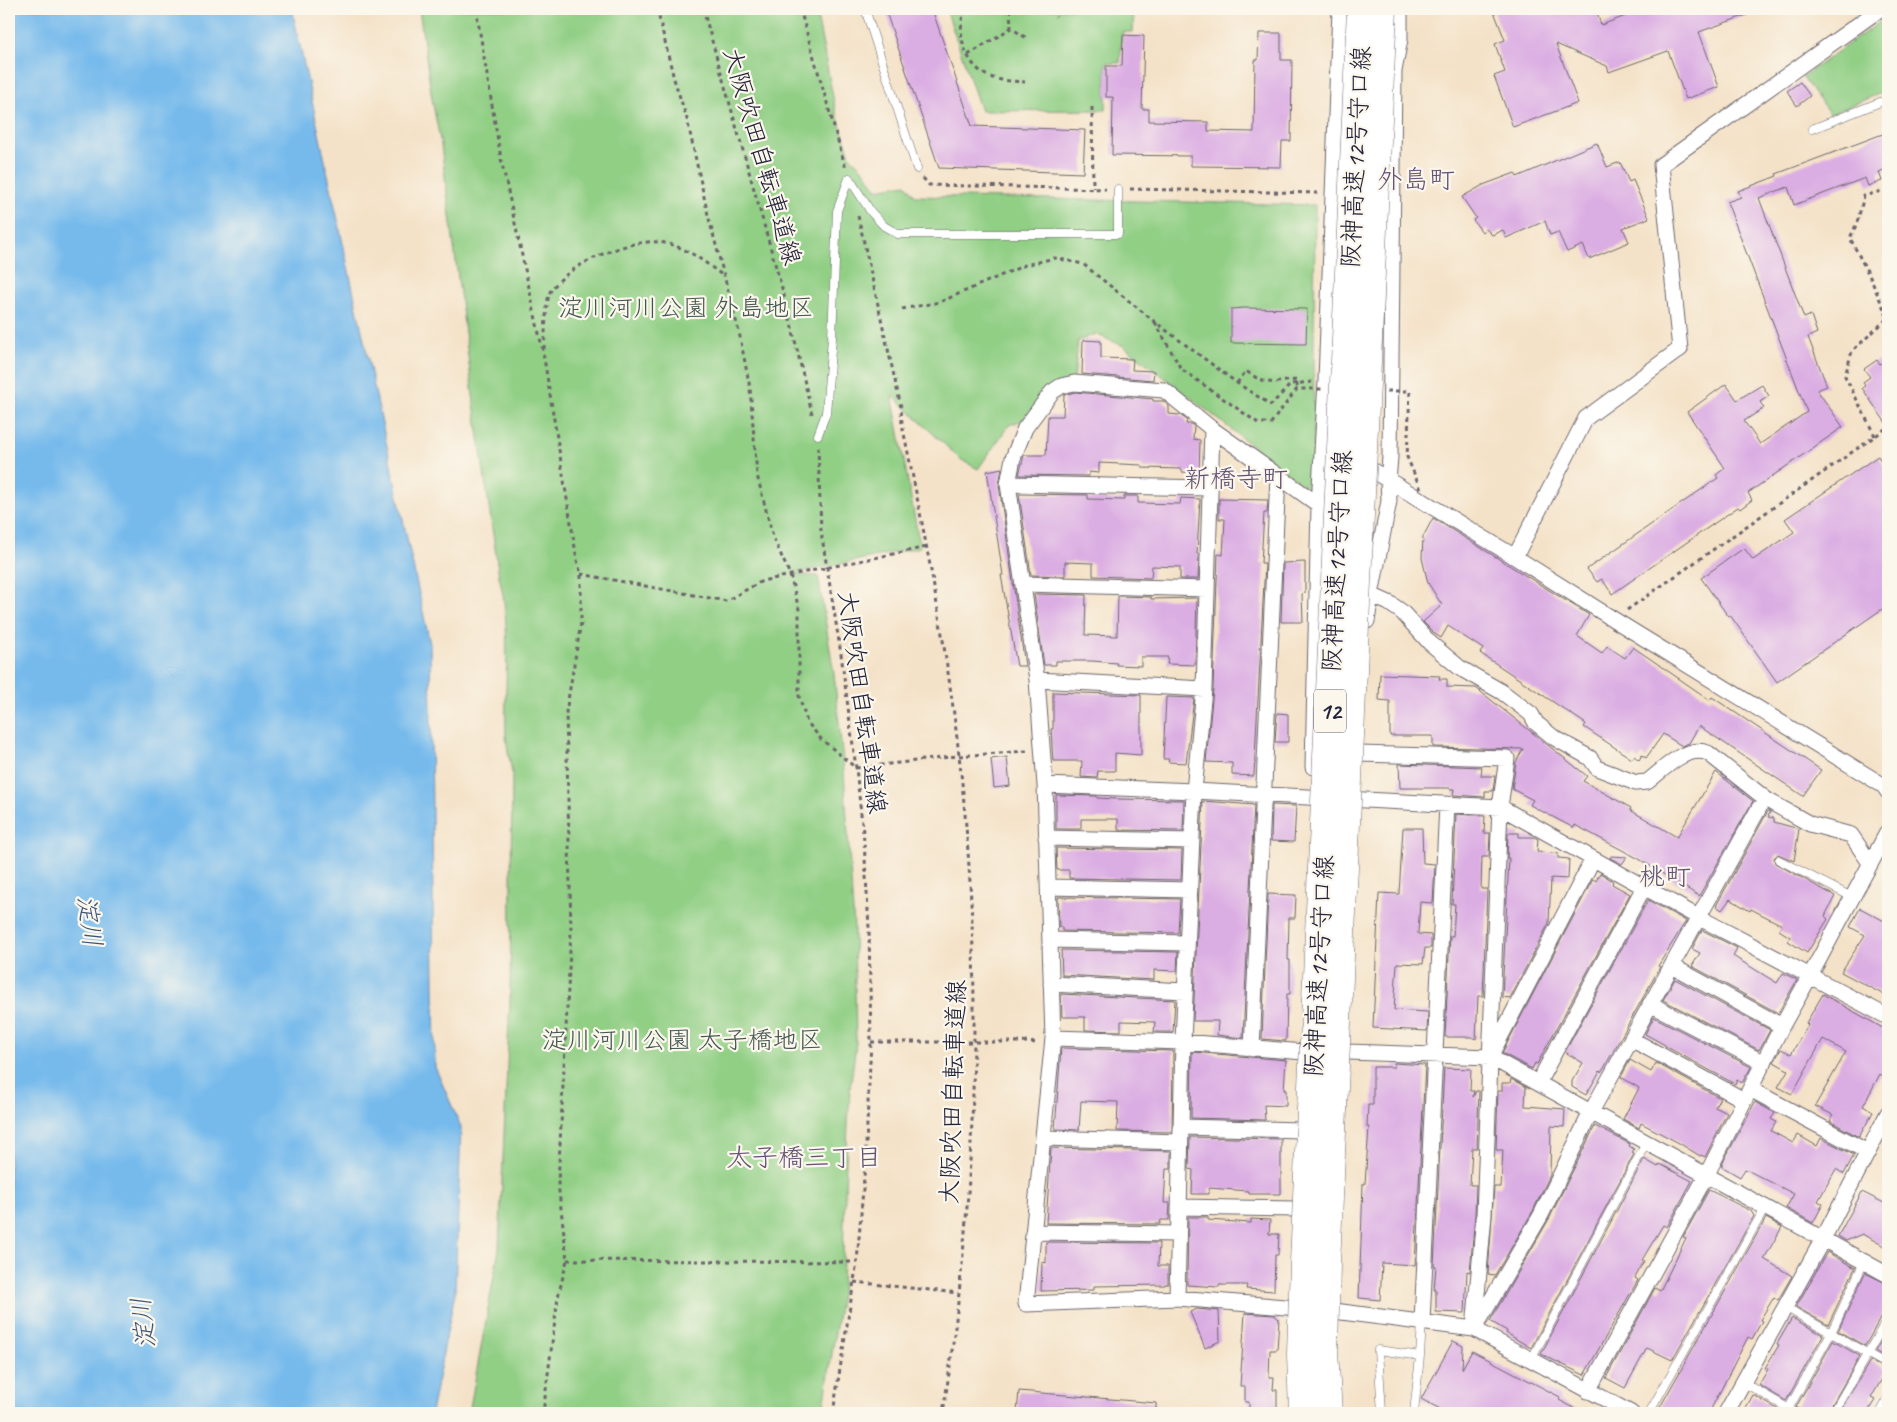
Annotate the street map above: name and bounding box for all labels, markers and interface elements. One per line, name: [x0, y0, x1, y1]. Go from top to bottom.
street label: 大阪吹田自転車道線: [716, 44, 808, 269]
street label: 阪神高速12号守口線: [1334, 45, 1378, 269]
district label: 外島町: [1377, 163, 1455, 196]
park label: 淀川河川公園 外島地区: [558, 292, 814, 324]
street label: 阪神高速12号守口線: [1315, 449, 1359, 673]
district label: 新橋寺町: [1184, 462, 1288, 495]
street label: 大阪吹田自転車道線: [831, 588, 894, 816]
road number: 12: [1314, 689, 1346, 732]
street label: 阪神高速12号守口線: [1297, 854, 1341, 1078]
district label: 桃町: [1639, 860, 1691, 893]
water label: 淀川: [70, 893, 109, 949]
street label: 大阪吹田自転車道線: [933, 979, 973, 1205]
park label: 淀川河川公園 太子橋地区: [541, 1024, 823, 1056]
district label: 太子橋三丁目: [726, 1141, 882, 1174]
water label: 淀川: [124, 1295, 163, 1351]

